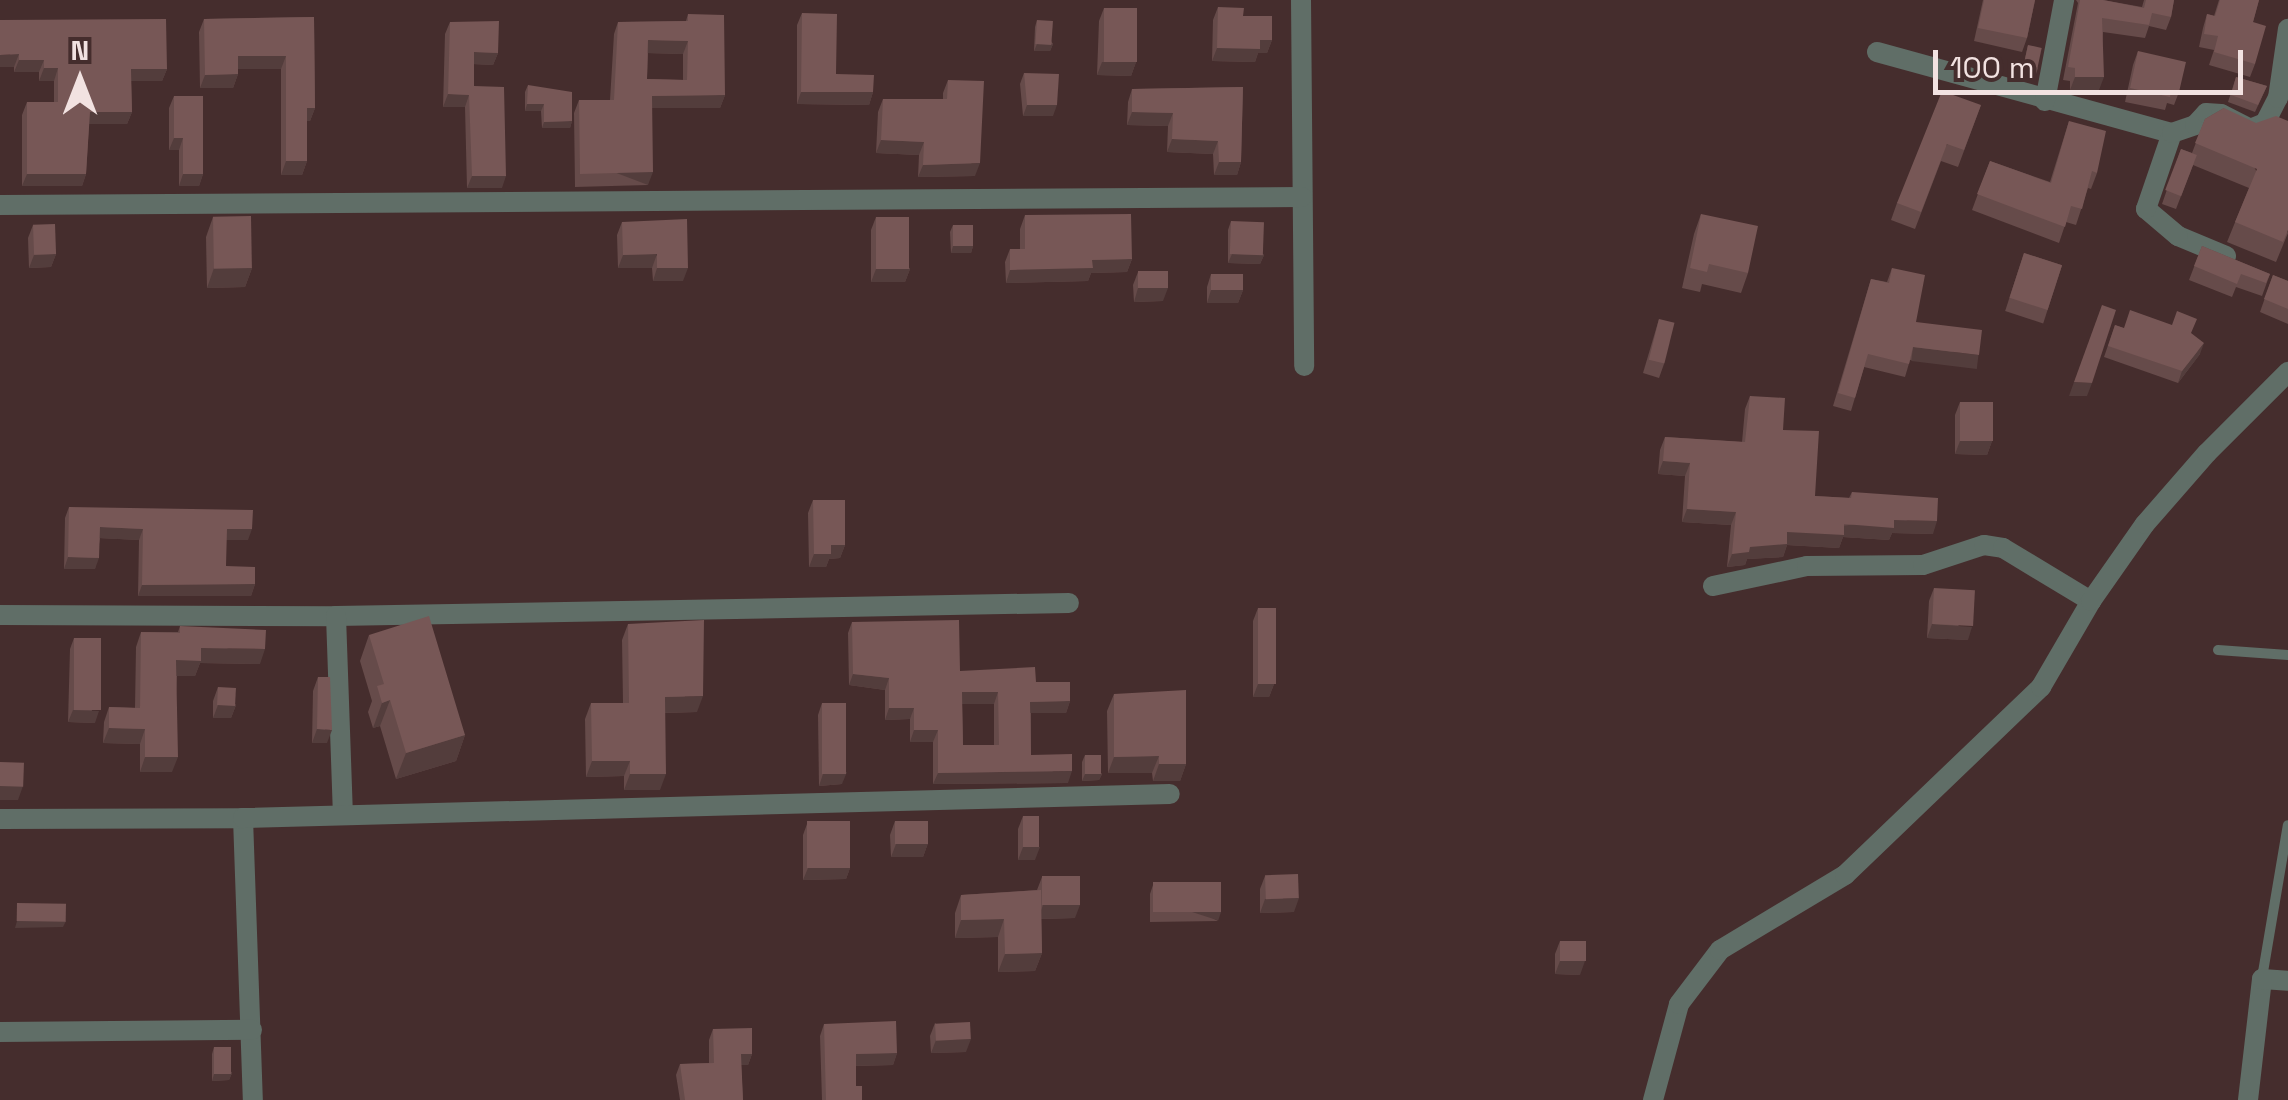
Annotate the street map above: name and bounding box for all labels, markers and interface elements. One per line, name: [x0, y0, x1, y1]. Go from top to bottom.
north arrow: [30, 30, 130, 130]
scale bar: [1938, 30, 2248, 92]
text: N: [71, 32, 89, 68]
text: 100 m: [1950, 48, 2035, 87]

